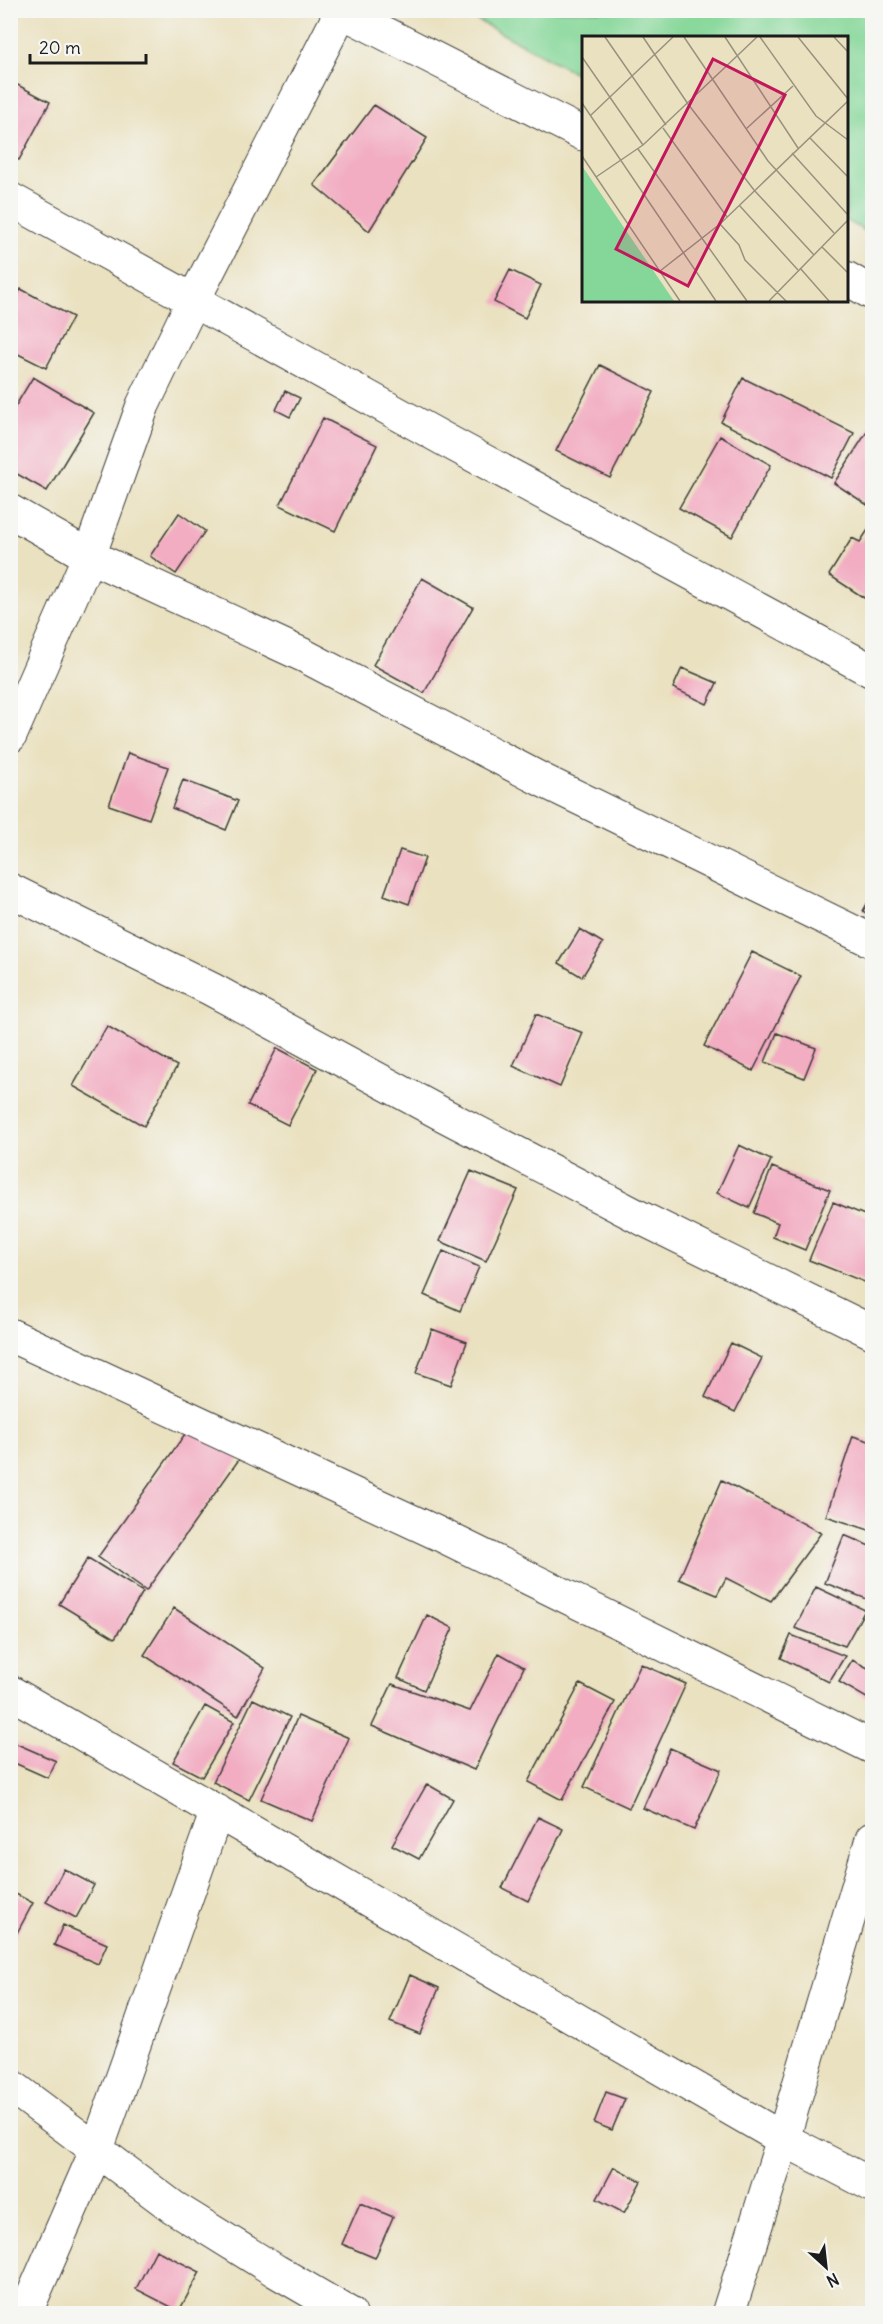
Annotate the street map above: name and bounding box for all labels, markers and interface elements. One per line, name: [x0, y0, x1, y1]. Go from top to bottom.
scale bar: [30, 27, 146, 65]
text: 20 m: [39, 36, 81, 59]
inset map: [582, 36, 847, 302]
north arrow: [796, 2237, 856, 2297]
text: N: [823, 2269, 842, 2292]

